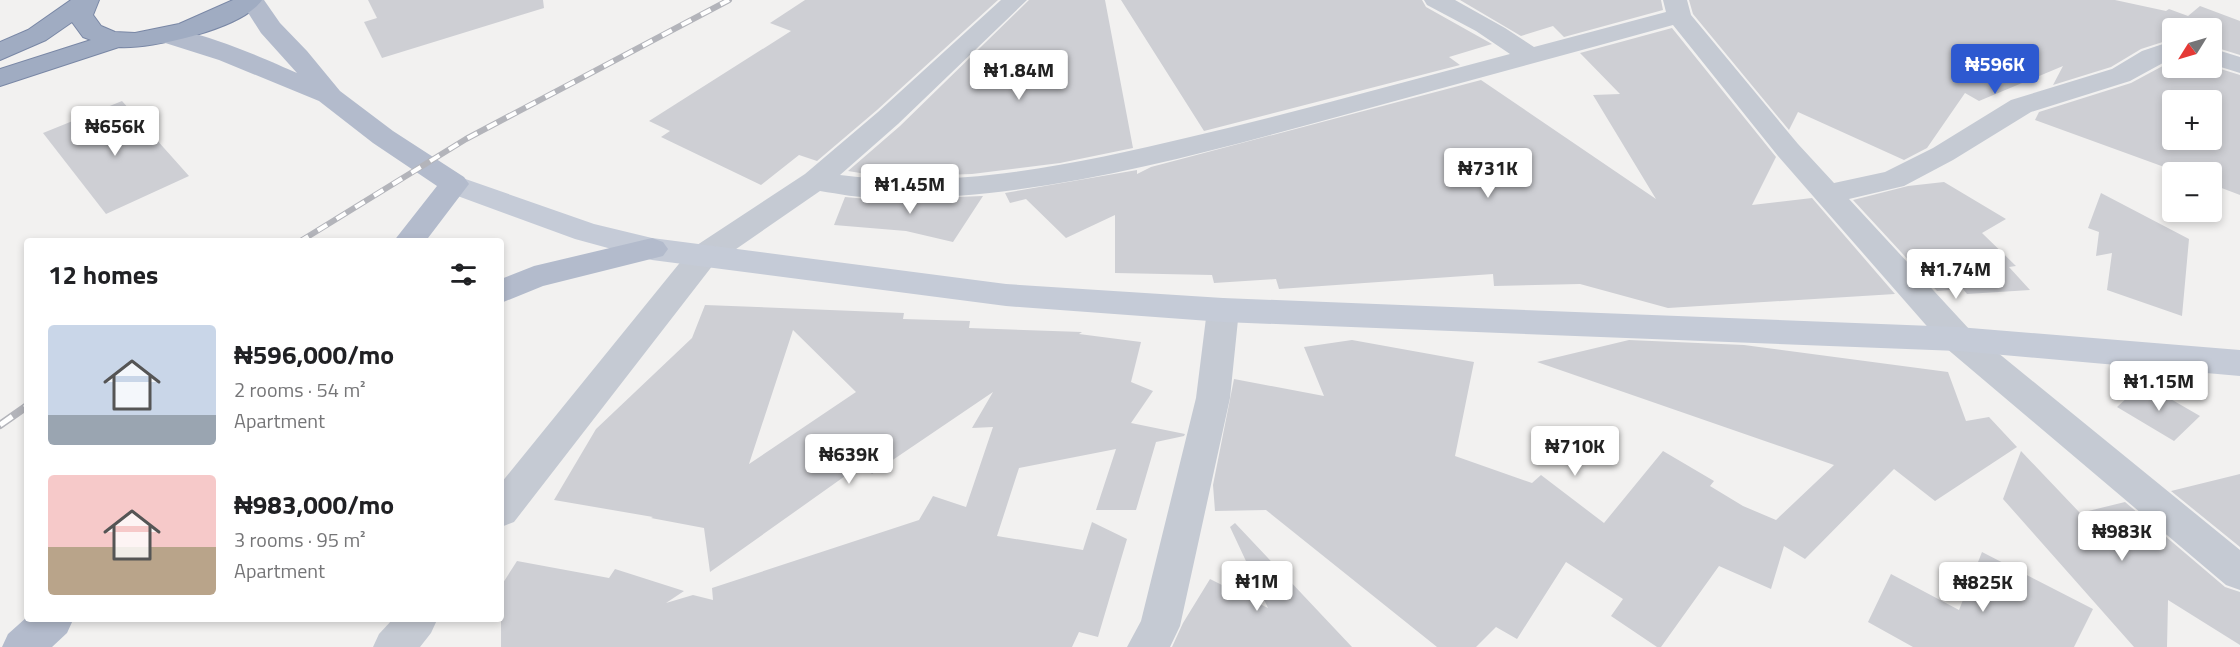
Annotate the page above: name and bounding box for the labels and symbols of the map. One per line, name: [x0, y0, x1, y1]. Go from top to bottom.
north arrow: [2162, 18, 2222, 78]
pin: ₦596K: [1953, 44, 2037, 95]
pin: ₦1.84M: [970, 50, 1068, 101]
pin: ₦656K: [73, 106, 157, 157]
pin: ₦731K: [1446, 148, 1530, 199]
pin: ₦1.45M: [861, 164, 959, 215]
pin: ₦1.74M: [1907, 249, 2005, 300]
pin: ₦1.15M: [2110, 361, 2208, 412]
pin: ₦710K: [1533, 426, 1617, 477]
pin: ₦639K: [807, 434, 891, 485]
pin: ₦983K: [2080, 511, 2164, 562]
pin: ₦1M: [1228, 561, 1286, 612]
pin: ₦825K: [1941, 562, 2025, 613]

